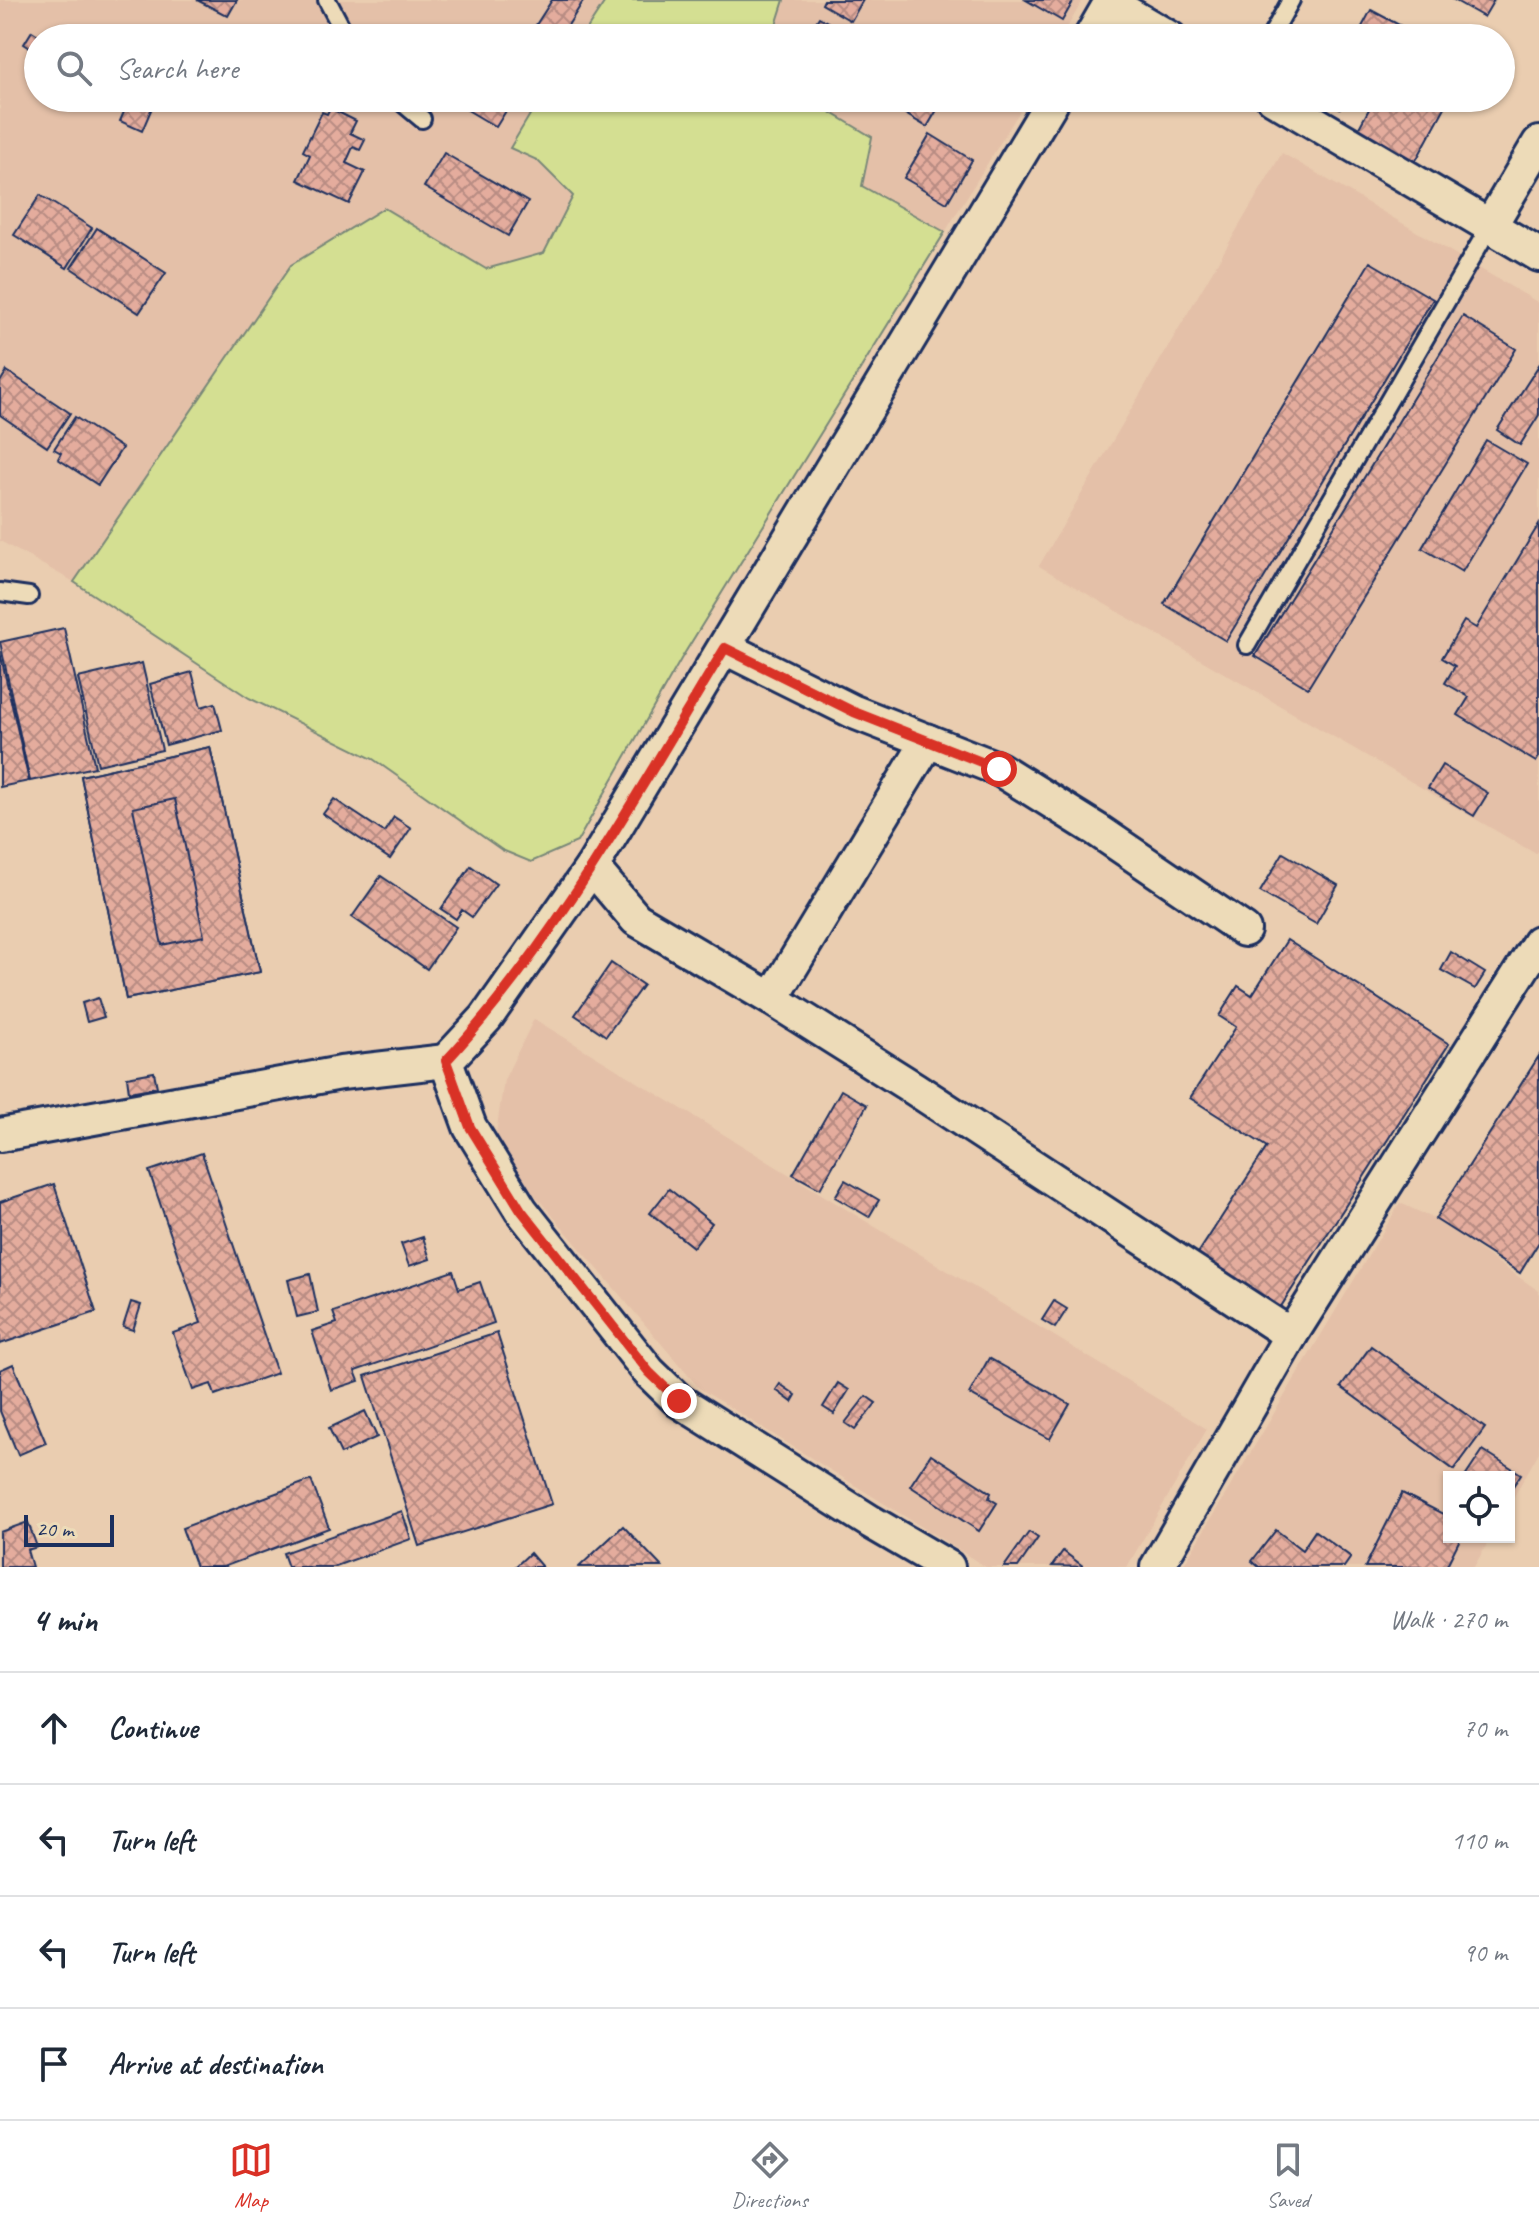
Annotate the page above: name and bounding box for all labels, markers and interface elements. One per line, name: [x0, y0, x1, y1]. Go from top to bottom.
search box: [24, 24, 1515, 112]
icon: search: [52, 46, 96, 90]
text: Search here: [116, 49, 238, 87]
route start: [981, 751, 1017, 787]
route end: [661, 1383, 697, 1419]
map controls: [1443, 1471, 1515, 1543]
button: locate: [1443, 1471, 1515, 1543]
scale bar: [24, 1511, 114, 1547]
text: 20 m: [36, 1515, 73, 1543]
text: 4 min: [32, 1598, 97, 1641]
text: Walk · 270 m: [1390, 1603, 1507, 1636]
icon: ahead: [32, 1706, 76, 1750]
text: Continue: [108, 1709, 198, 1747]
text: 70 m: [1463, 1712, 1507, 1745]
icon: left: [32, 1818, 76, 1862]
text: Turn left: [108, 1821, 195, 1859]
text: 110 m: [1451, 1824, 1507, 1857]
icon: left: [32, 1930, 76, 1974]
text: Turn left: [108, 1933, 195, 1971]
text: 90 m: [1463, 1936, 1507, 1969]
icon: arrive: [32, 2042, 76, 2086]
text: Arrive at destination: [108, 2045, 323, 2083]
tab: Map: [229, 2138, 273, 2214]
tab: Directions: [731, 2138, 808, 2214]
tab: Saved: [1266, 2138, 1310, 2214]

